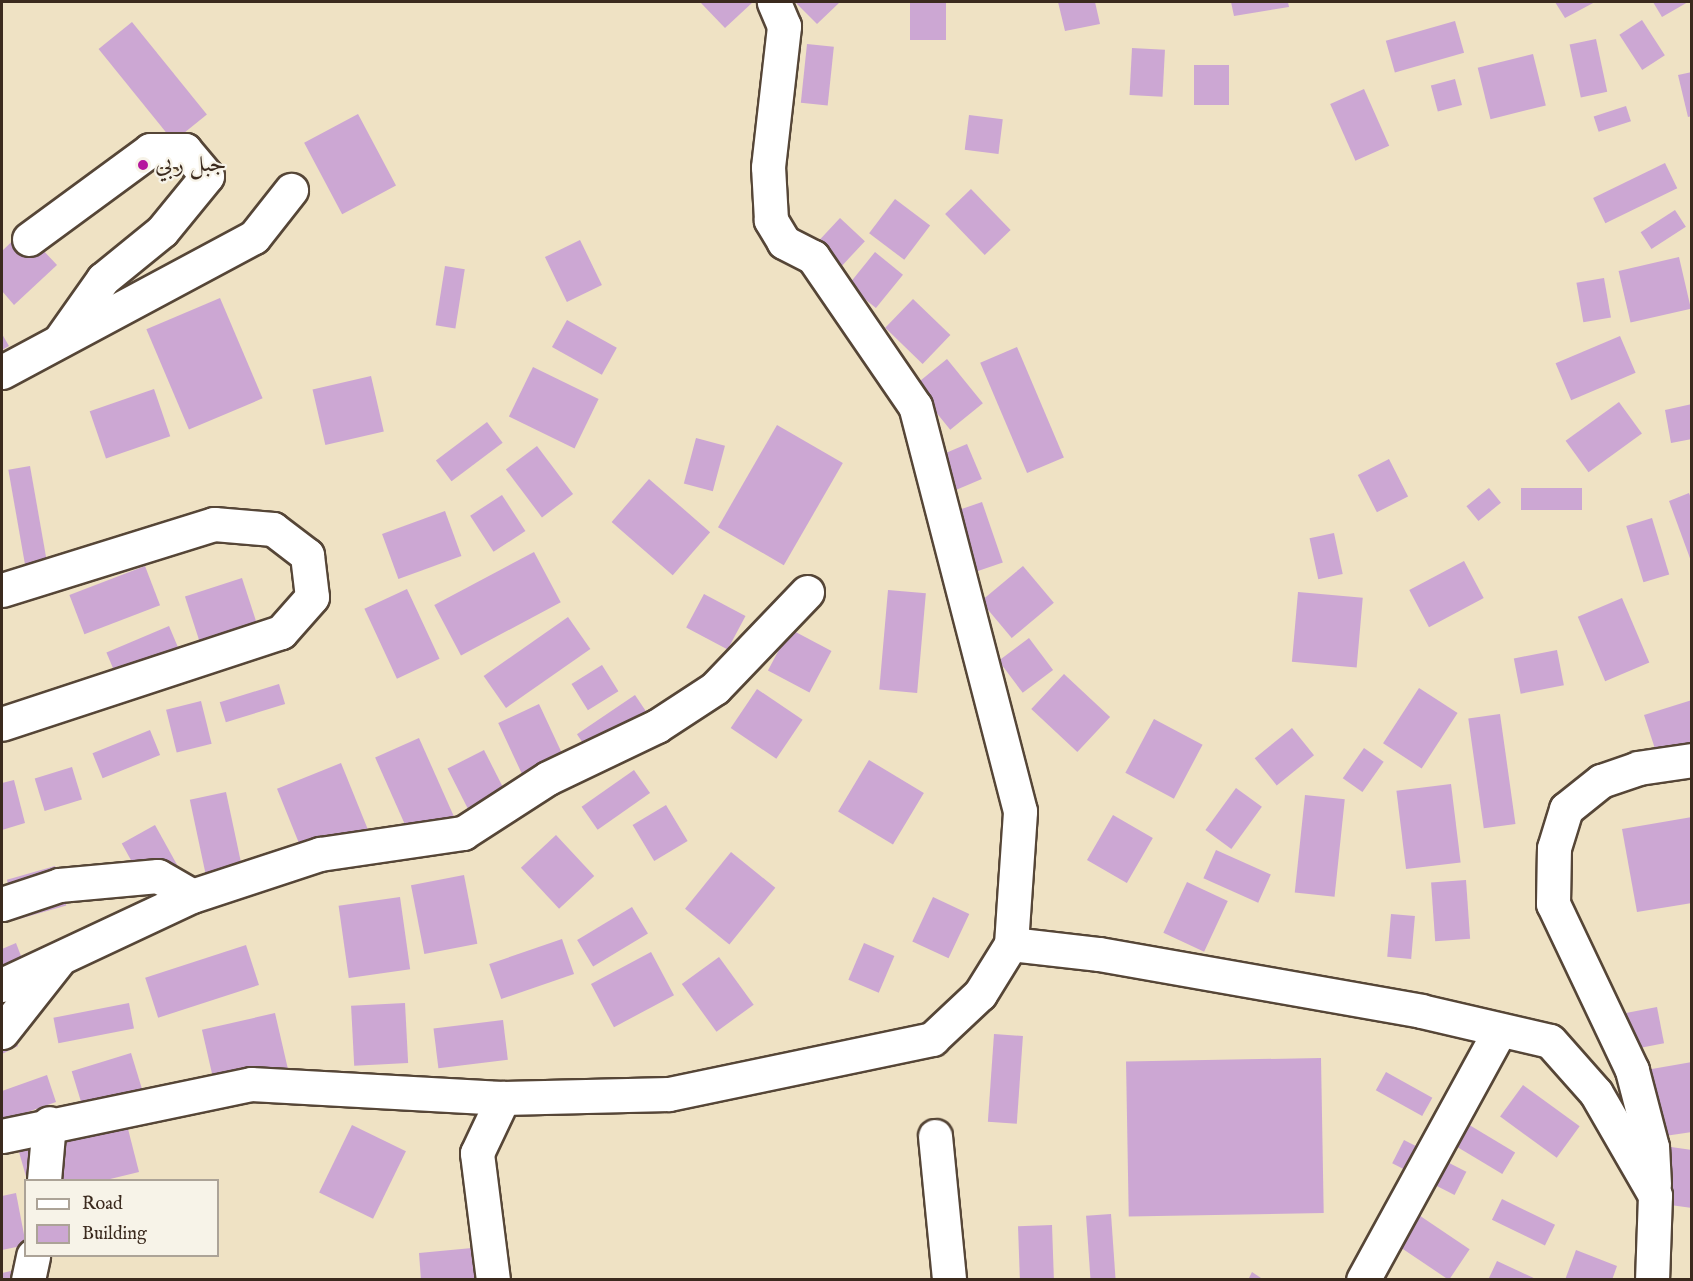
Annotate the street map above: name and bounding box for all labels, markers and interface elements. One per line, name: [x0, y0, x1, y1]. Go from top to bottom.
place label: جبل ربي: [155, 151, 226, 179]
marker: جبل ربي: [136, 158, 150, 172]
legend: [24, 1179, 219, 1257]
text: Road: [82, 1193, 123, 1216]
text: Building: [82, 1223, 147, 1246]

